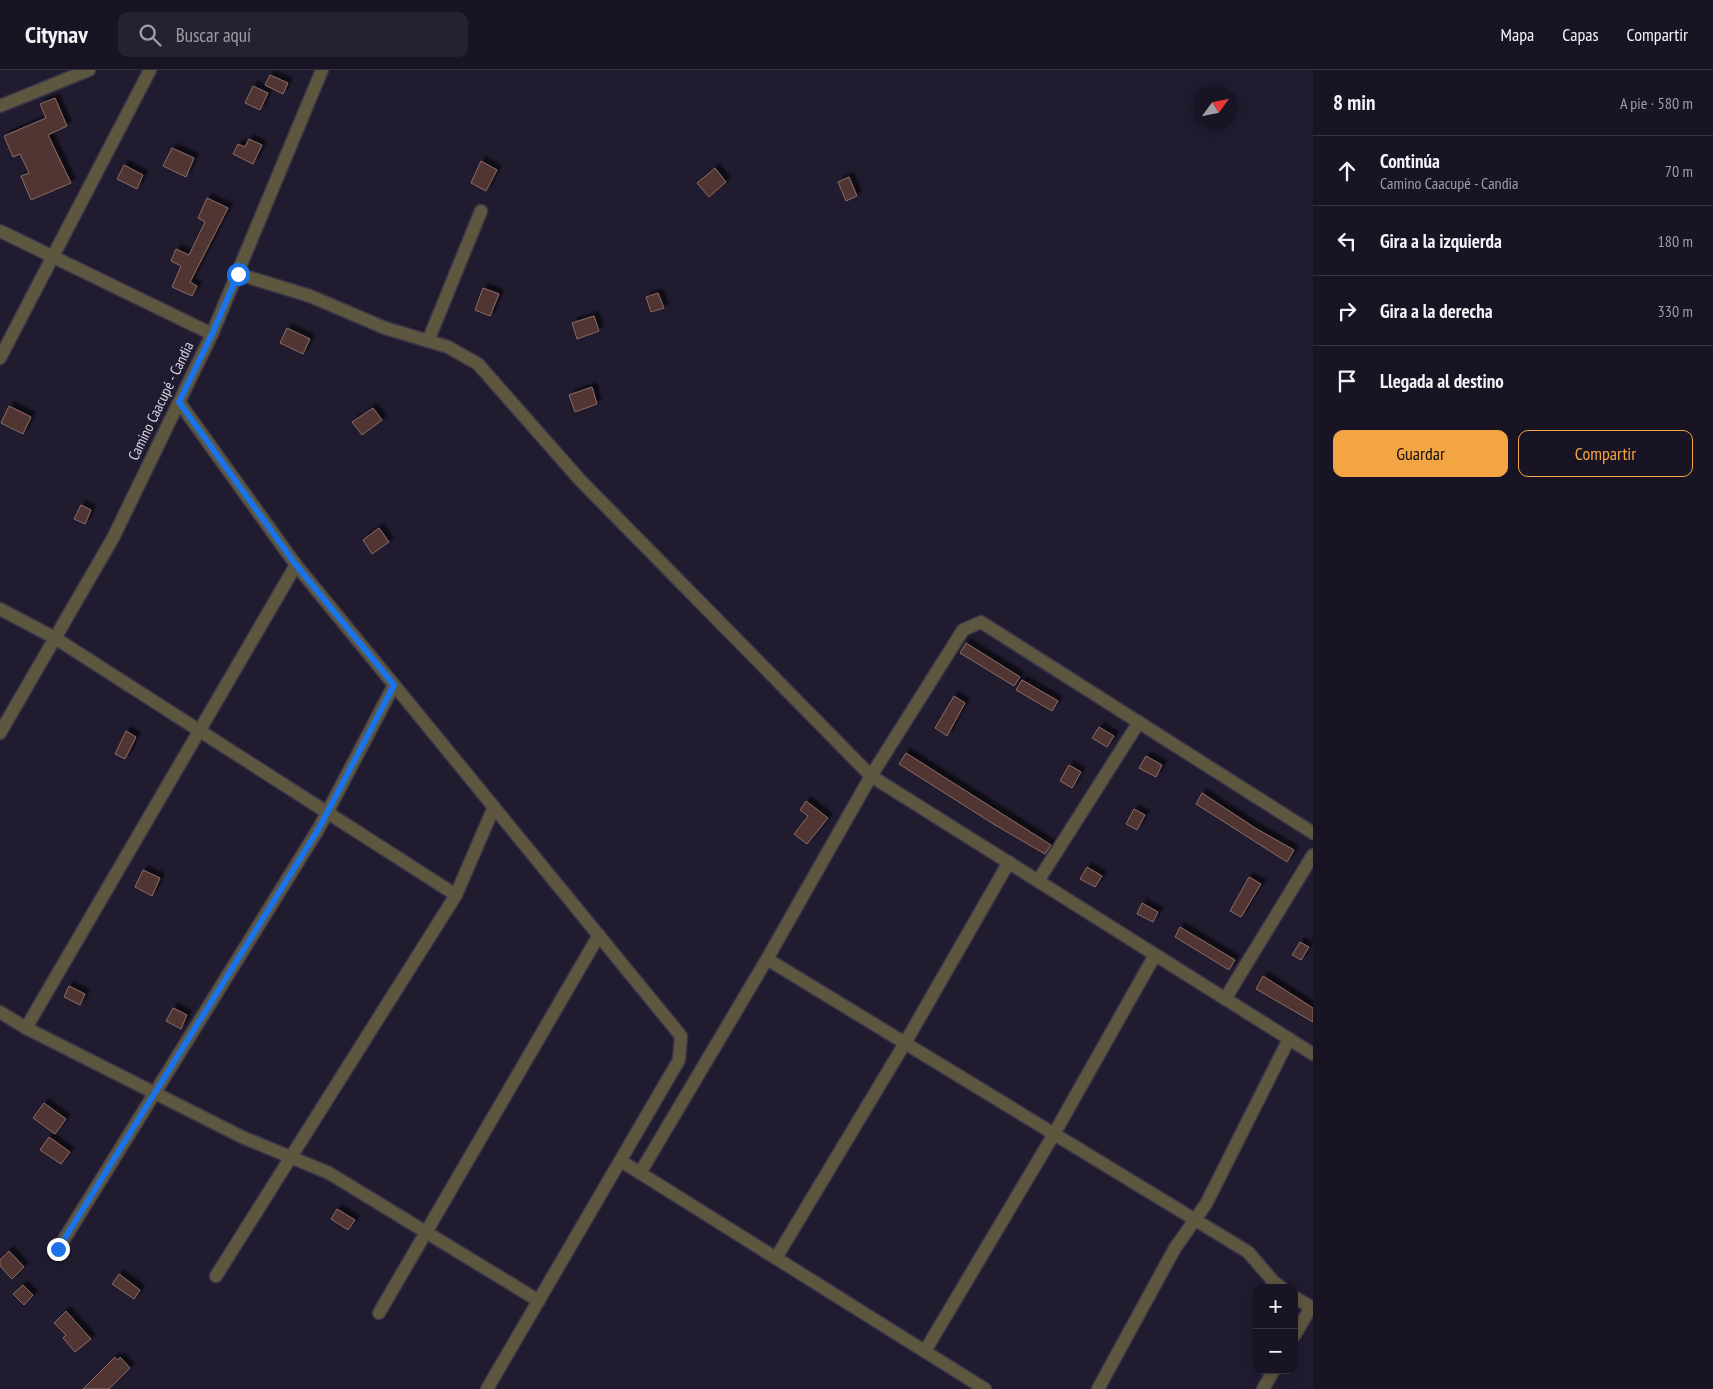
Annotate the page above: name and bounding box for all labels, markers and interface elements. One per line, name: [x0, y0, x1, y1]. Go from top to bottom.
search box: [118, 12, 468, 57]
text: Citynav: [25, 19, 88, 50]
icon: search: [136, 21, 164, 49]
text: Buscar aquí: [176, 23, 251, 47]
text: Mapa: [1501, 23, 1534, 46]
text: Capas: [1562, 23, 1599, 46]
text: Compartir: [1627, 23, 1688, 46]
north arrow: [1193, 85, 1238, 130]
text: 8 min: [1333, 89, 1375, 116]
text: A pie · 580 m: [1620, 93, 1693, 113]
text: Continúa: [1380, 149, 1440, 173]
icon: ahead: [1333, 157, 1361, 185]
text: 70 m: [1665, 161, 1693, 181]
text: Camino Caacupé - Candia: [1380, 173, 1518, 193]
icon: left: [1333, 227, 1361, 255]
text: Gira a la izquierda: [1380, 229, 1502, 253]
text: 180 m: [1658, 231, 1693, 251]
route start: [227, 263, 250, 286]
icon: right: [1333, 297, 1361, 325]
text: Gira a la derecha: [1380, 299, 1493, 323]
text: 330 m: [1658, 301, 1693, 321]
street label: Camino Caacupé - Candia: [124, 338, 198, 463]
icon: arrive: [1333, 367, 1361, 395]
text: Llegada al destino: [1380, 369, 1504, 393]
button: Guardar: [1333, 430, 1508, 477]
button: Compartir: [1518, 430, 1693, 477]
route end: [47, 1238, 70, 1261]
map controls: [1253, 1284, 1298, 1374]
button: +: [1253, 1284, 1298, 1329]
button: −: [1253, 1329, 1298, 1374]

